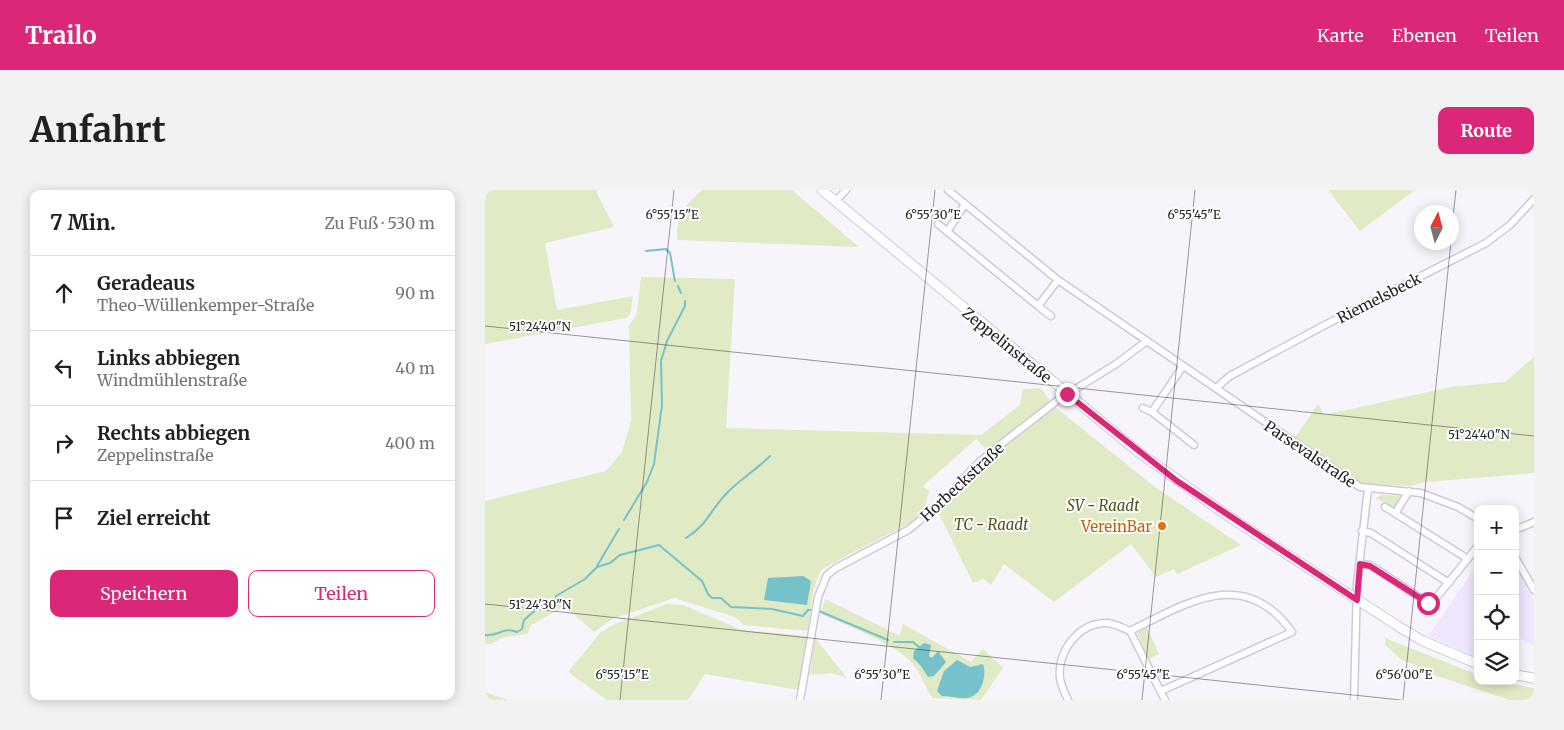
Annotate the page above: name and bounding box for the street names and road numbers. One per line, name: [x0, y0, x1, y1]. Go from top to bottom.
street label: Riemelsbeck: [1334, 268, 1425, 327]
street label: Zeppelinstraße: [959, 303, 1056, 387]
street label: Parsevalstraße: [1261, 416, 1360, 492]
street label: Horbeckstraße: [916, 438, 1008, 525]

